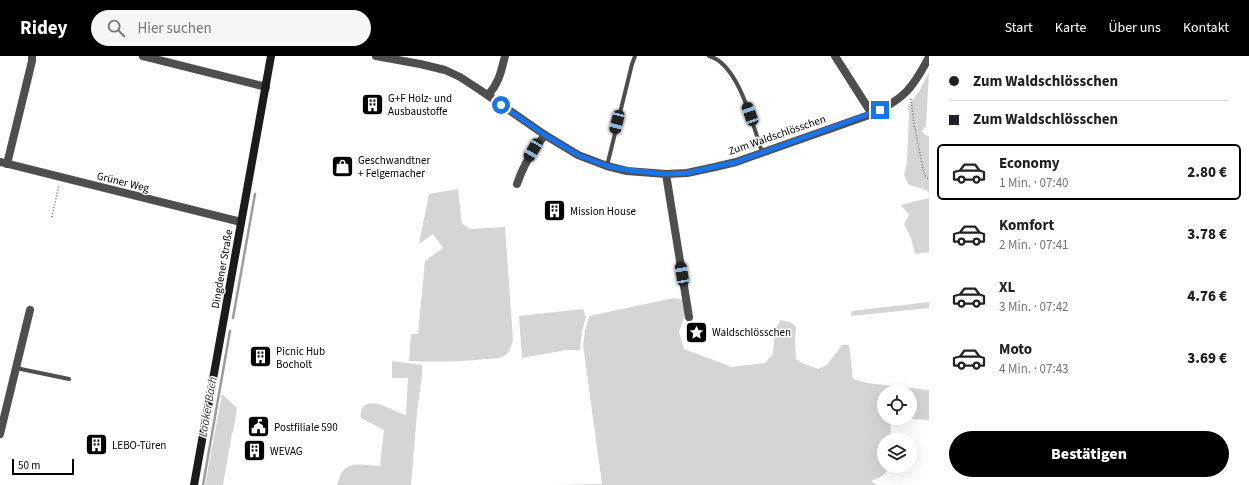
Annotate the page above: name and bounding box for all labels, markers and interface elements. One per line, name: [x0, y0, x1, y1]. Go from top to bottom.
search box: [91, 10, 371, 46]
text: Ridey: [20, 15, 67, 42]
icon: search: [105, 17, 127, 39]
text: Hier suchen: [137, 18, 212, 39]
text: Start: [1005, 18, 1033, 38]
text: Karte: [1055, 18, 1086, 38]
text: Über uns: [1108, 18, 1161, 38]
text: Kontakt: [1183, 18, 1229, 38]
text: Zum Waldschlösschen: [973, 71, 1118, 92]
building icon: G+F Holz- und Ausbaustoffe: [359, 91, 385, 117]
place label: G+F Holz- und Ausbaustoffe: [388, 91, 452, 119]
route start: [492, 96, 510, 114]
car: [740, 101, 760, 127]
route end: [871, 101, 889, 119]
car: [608, 109, 626, 135]
text: Zum Waldschlösschen: [973, 109, 1118, 130]
street label: Zum Waldschlösschen: [726, 111, 828, 159]
car: [522, 137, 544, 163]
shop icon: Geschwandtner + Felgemacher: [329, 153, 355, 179]
place label: Geschwandtner + Felgemacher: [358, 153, 431, 181]
text: Economy: [999, 153, 1060, 174]
icon: car: [951, 154, 987, 190]
text: 2.80 €: [1187, 162, 1227, 183]
street label: Grüner Weg: [95, 168, 151, 196]
text: 1 Min. · 07:40: [999, 174, 1069, 192]
building icon: Mission House: [541, 198, 567, 224]
place label: Mission House: [570, 204, 637, 219]
text: Komfort: [999, 215, 1054, 236]
icon: car: [951, 216, 987, 252]
text: 3.78 €: [1187, 224, 1227, 245]
street label: Dingdener Straße: [208, 228, 236, 310]
text: 2 Min. · 07:41: [999, 236, 1069, 254]
car: [674, 261, 690, 287]
text: XL: [999, 277, 1015, 298]
icon: car: [951, 278, 987, 314]
text: 4.76 €: [1187, 286, 1227, 307]
text: 3 Min. · 07:42: [999, 298, 1069, 316]
place icon: Waldschlösschen: [684, 319, 710, 345]
place label: Waldschlösschen: [712, 325, 791, 340]
text: Moto: [999, 339, 1032, 360]
icon: car: [951, 340, 987, 376]
building icon: Picnic Hub Bocholt: [248, 344, 274, 370]
place label: Picnic Hub Bocholt: [276, 344, 325, 372]
text: 3.69 €: [1187, 348, 1227, 369]
text: 4 Min. · 07:43: [999, 360, 1069, 378]
water label: Laaker Bach: [194, 376, 222, 438]
map controls: [877, 385, 917, 473]
button: locate: [877, 385, 917, 425]
public building icon: Postfiliale 590: [246, 414, 272, 440]
place label: Postfiliale 590: [274, 420, 338, 435]
button: Bestätigen: [949, 431, 1229, 477]
building icon: LEBO-Türen: [84, 432, 110, 458]
button: layers: [877, 433, 917, 473]
place label: LEBO-Türen: [112, 438, 166, 453]
building icon: WEVAG: [241, 438, 267, 464]
place label: WEVAG: [270, 444, 303, 459]
scale bar: [12, 457, 74, 476]
text: 50 m: [18, 458, 40, 473]

